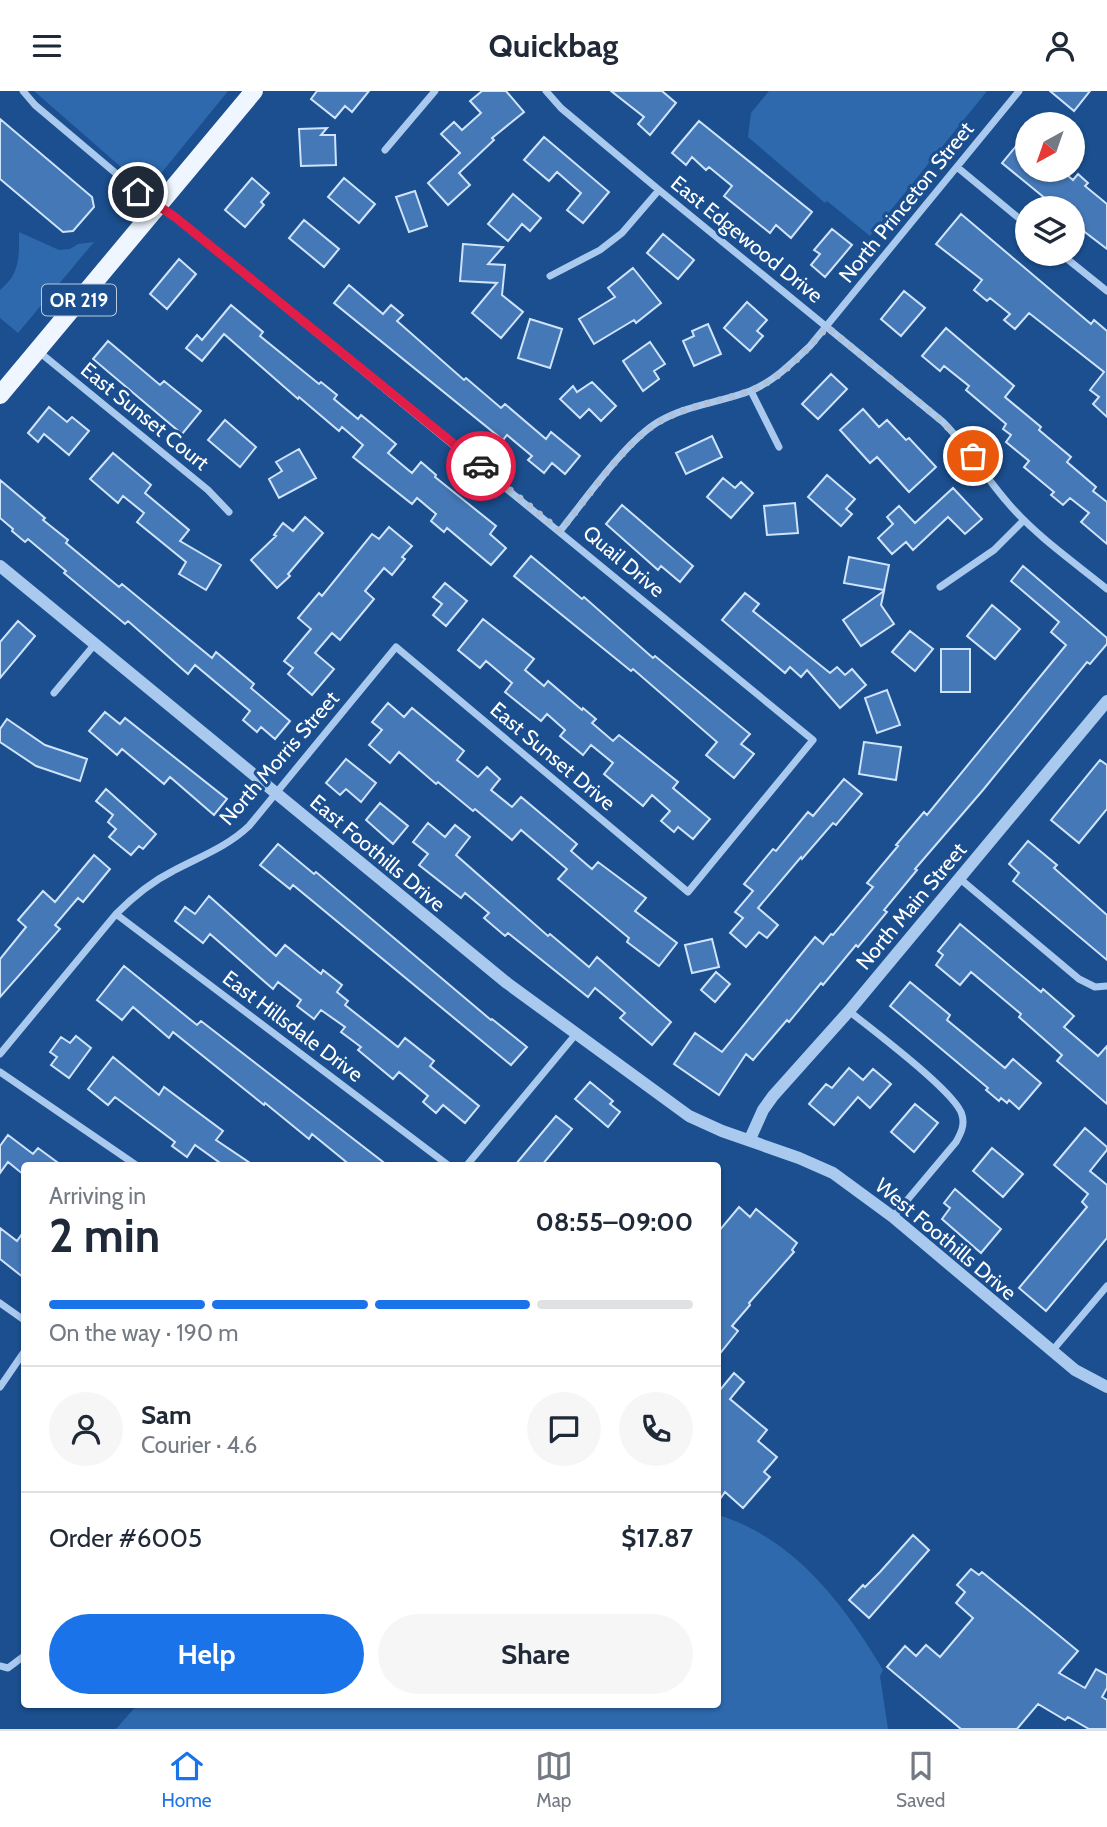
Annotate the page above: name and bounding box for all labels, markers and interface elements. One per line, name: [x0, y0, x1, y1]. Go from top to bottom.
text: Quickbag: [489, 26, 618, 65]
icon: menu: [28, 27, 66, 65]
icon: person: [1041, 27, 1079, 65]
north arrow: [1015, 112, 1085, 182]
map controls: [1015, 112, 1085, 266]
street label: North Princeton Street: [833, 117, 979, 287]
pin: [108, 162, 168, 222]
street label: East Edgewood Drive: [666, 170, 828, 308]
icon: home: [119, 173, 157, 211]
button: layers: [1015, 196, 1085, 266]
road number: OR 219: [42, 285, 116, 315]
street label: East Sunset Court: [76, 357, 214, 475]
pin: [943, 426, 1003, 486]
courier: [446, 431, 516, 501]
icon: bag: [954, 437, 992, 475]
icon: car: [462, 447, 500, 485]
street label: Quail Drive: [578, 520, 670, 602]
street label: North Morris Street: [214, 686, 344, 830]
street label: East Sunset Drive: [485, 696, 621, 816]
street label: East Foothills Drive: [305, 789, 451, 917]
street label: North Main Street: [851, 838, 971, 974]
street label: East Hillsdale Drive: [218, 965, 368, 1087]
street label: West Foothills Drive: [870, 1173, 1022, 1306]
text: Arriving in: [49, 1182, 146, 1210]
text: 08:55–09:00: [535, 1206, 693, 1238]
text: 2 min: [49, 1208, 160, 1264]
text: On the way · 190 m: [49, 1319, 238, 1347]
button: person: [49, 1392, 123, 1466]
button: chat: [527, 1392, 601, 1466]
button: phone: [619, 1392, 693, 1466]
text: Sam: [141, 1399, 192, 1431]
text: Courier · 4.6: [141, 1431, 257, 1459]
text: Order #6005: [49, 1522, 202, 1554]
text: $17.87: [621, 1522, 693, 1554]
button: Help: [49, 1614, 364, 1694]
button: Share: [378, 1614, 693, 1694]
tab: Home: [162, 1747, 212, 1812]
tab: Map: [535, 1747, 573, 1812]
tab: Saved: [896, 1747, 945, 1812]

